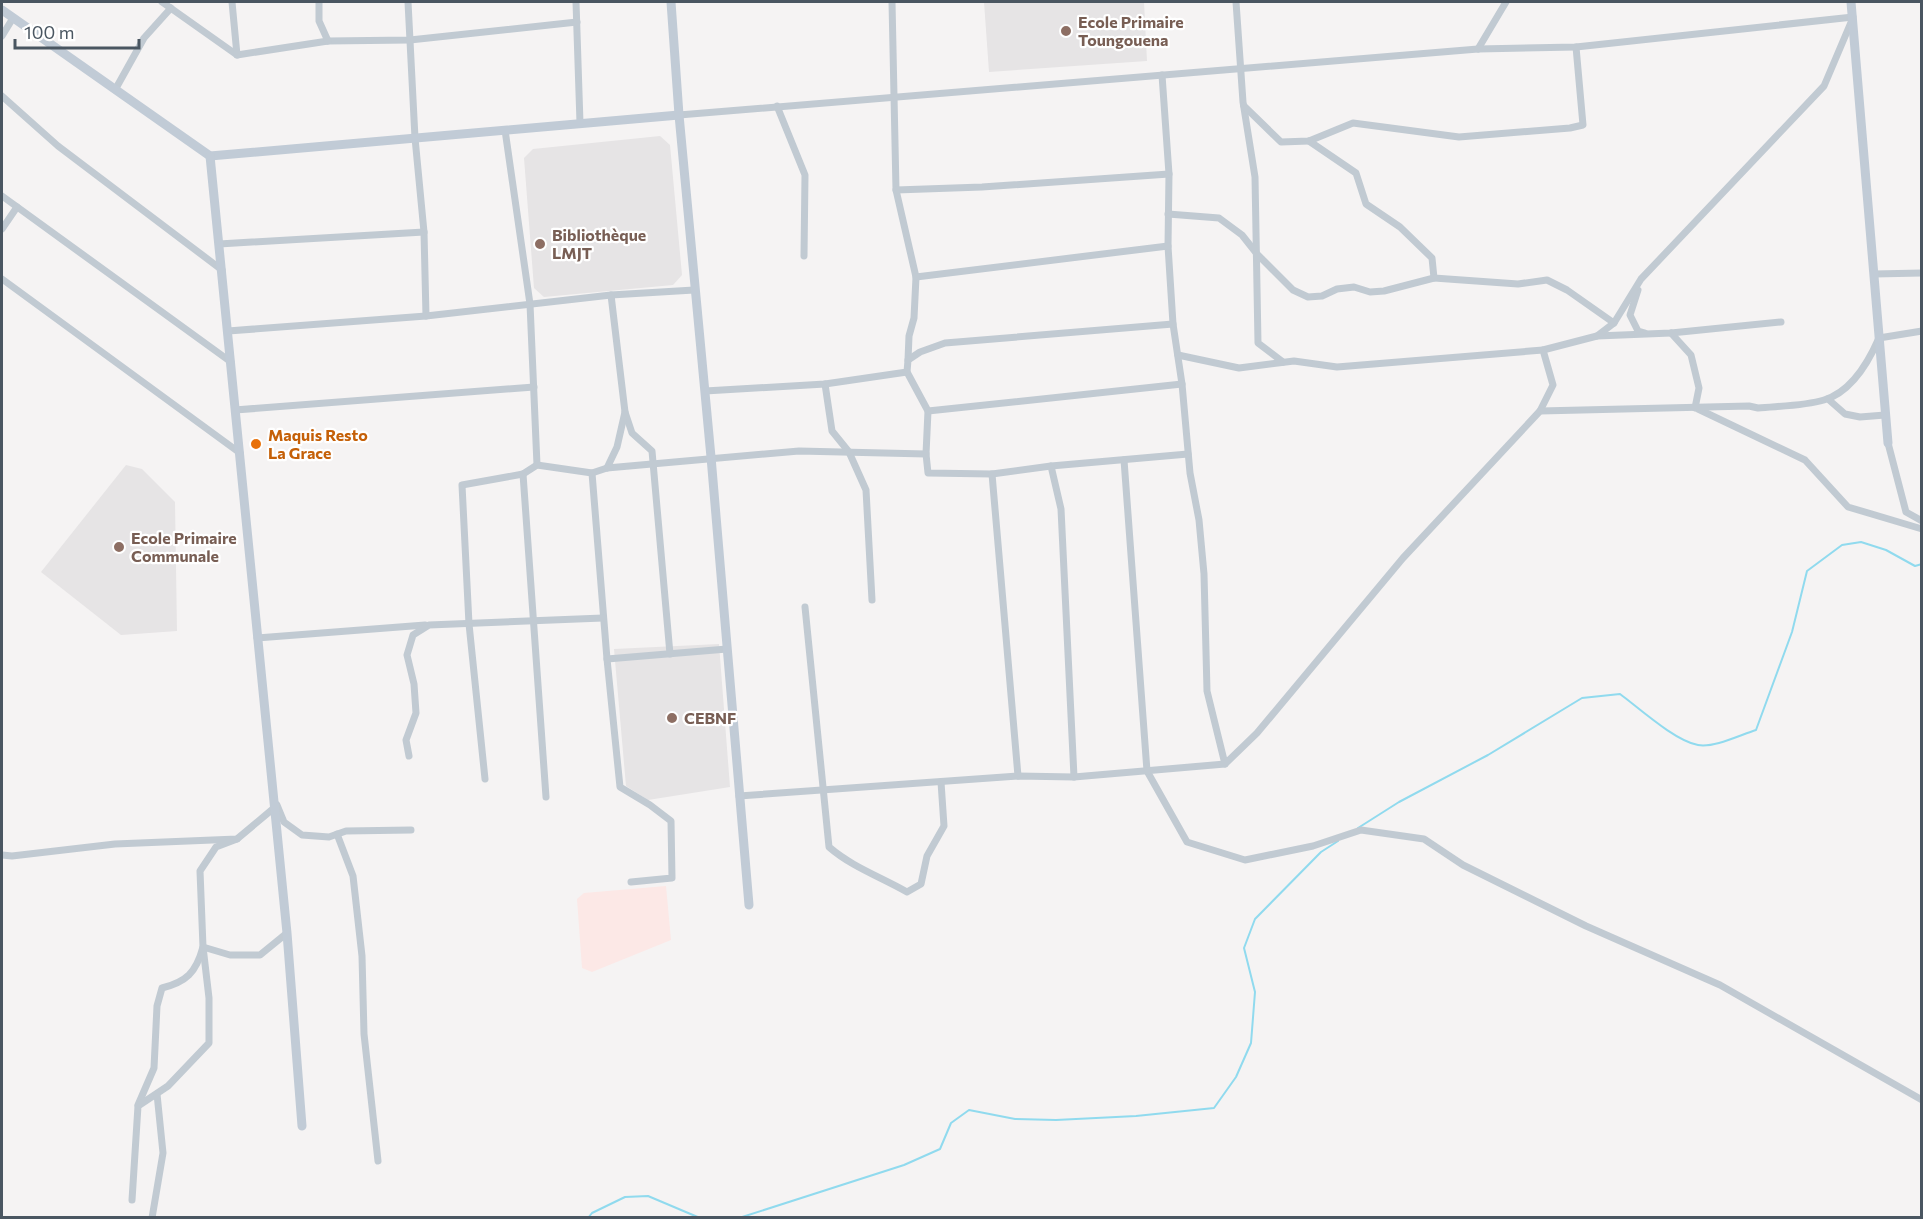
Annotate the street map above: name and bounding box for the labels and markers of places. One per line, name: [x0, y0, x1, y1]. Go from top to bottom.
place label: Ecole Primaire Toungouena: [1078, 12, 1184, 49]
marker: Ecole Primaire Toungouena: [1059, 24, 1073, 38]
place label: Bibliothèque LMJT: [552, 225, 646, 262]
marker: Bibliothèque LMJT: [533, 237, 547, 251]
place label: Maquis Resto La Grace: [268, 425, 368, 462]
marker: Maquis Resto La Grace: [249, 437, 263, 451]
place label: Ecole Primaire Communale: [131, 528, 237, 565]
marker: Ecole Primaire Communale: [112, 540, 126, 554]
place label: CEBNF: [684, 708, 736, 727]
marker: CEBNF: [665, 711, 679, 725]

